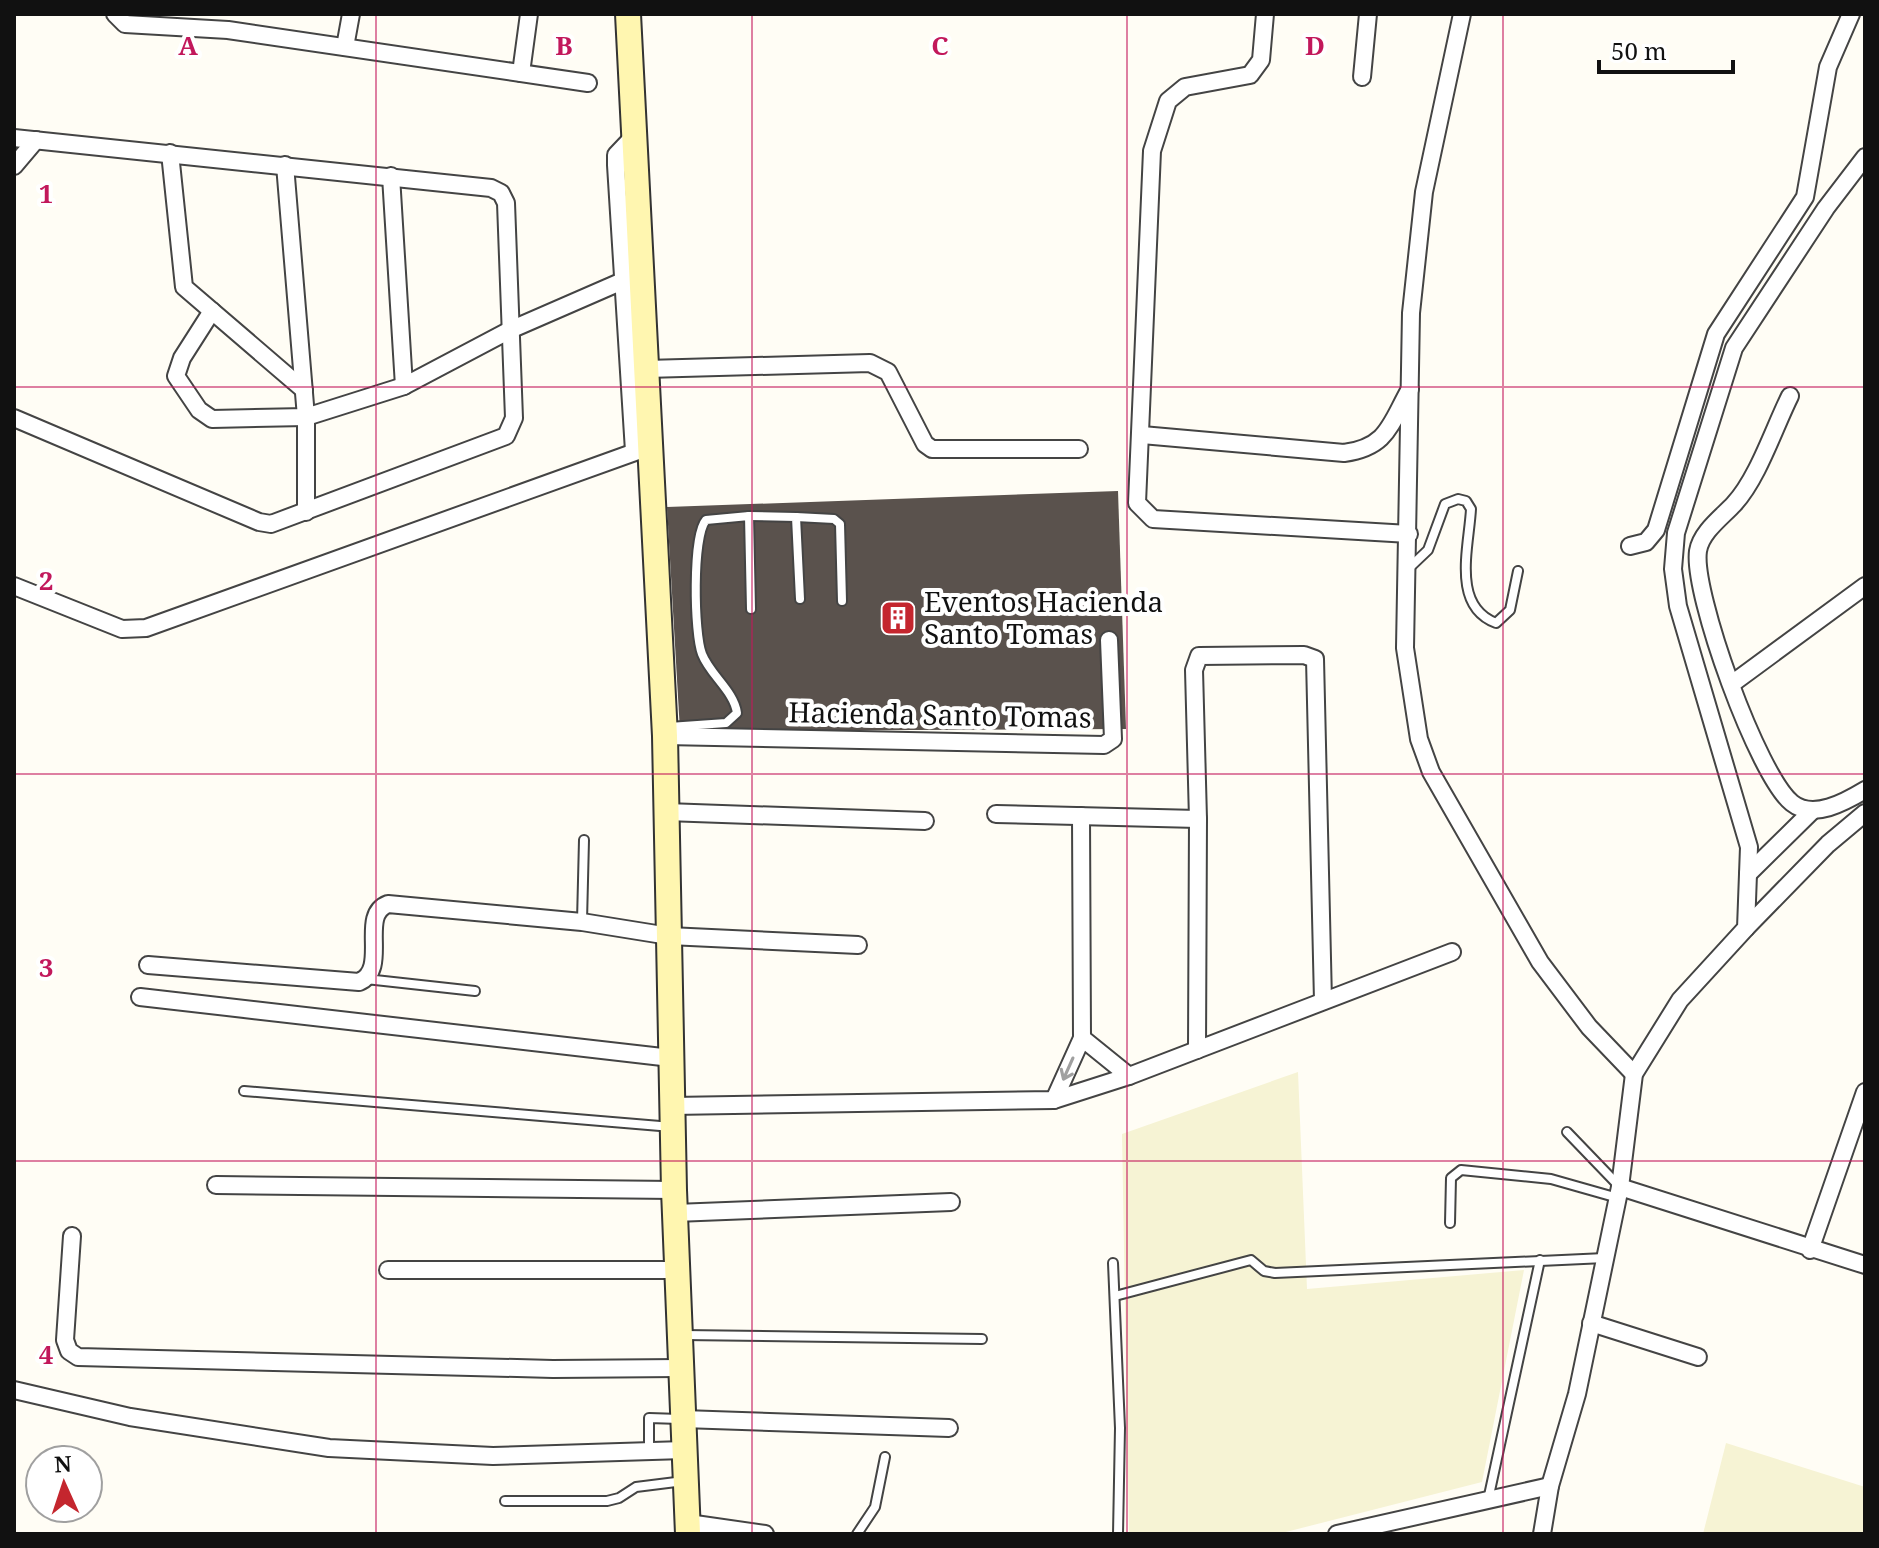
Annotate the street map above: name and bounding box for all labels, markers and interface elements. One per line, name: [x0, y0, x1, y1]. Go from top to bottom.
scale bar: [1599, 24, 1733, 74]
text: A: [178, 27, 198, 63]
text: B: [555, 27, 573, 63]
text: C: [931, 27, 949, 63]
text: D: [1305, 27, 1325, 63]
text: 50 m: [1611, 34, 1667, 67]
text: 1: [39, 175, 53, 211]
text: 2: [39, 562, 53, 598]
place label: Eventos Hacienda Santo Tomas: [924, 582, 1163, 652]
building icon: Eventos Hacienda Santo Tomas: [879, 599, 917, 637]
street label: Hacienda Santo Tomas: [788, 692, 1092, 736]
text: 3: [39, 949, 53, 985]
one-way arrow: [1059, 1056, 1074, 1081]
text: 4: [39, 1336, 54, 1372]
north arrow: [24, 1444, 104, 1524]
text: N: [53, 1448, 72, 1478]

